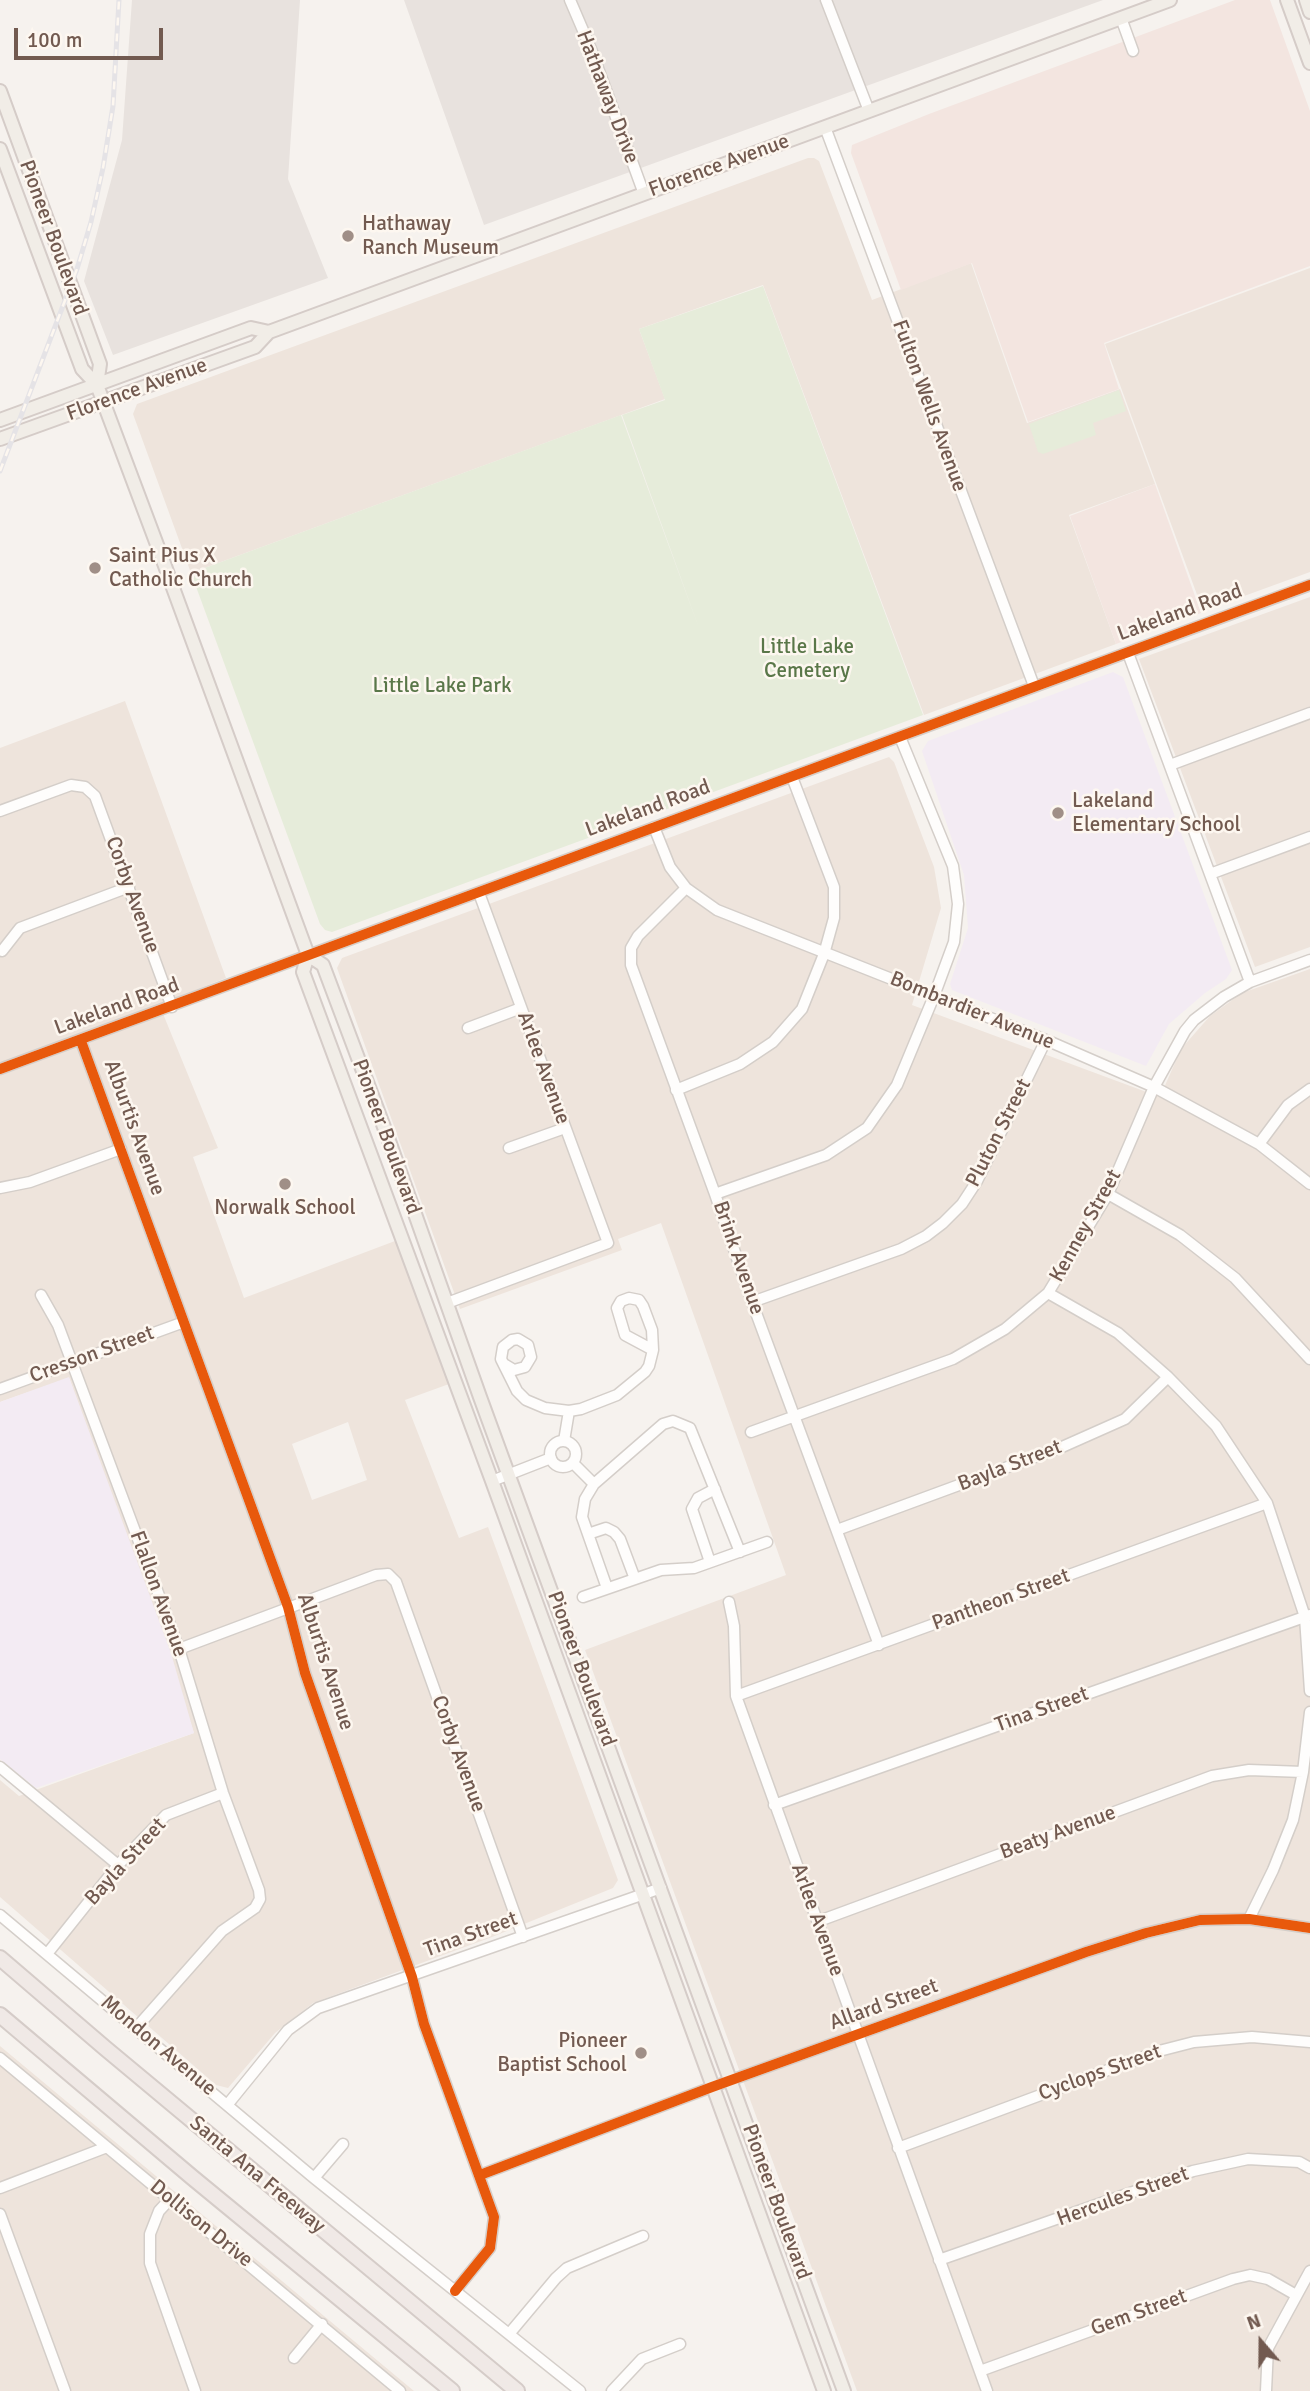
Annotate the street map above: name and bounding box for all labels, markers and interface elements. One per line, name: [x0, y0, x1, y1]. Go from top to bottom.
scale bar: [18, 14, 166, 58]
text: 100 m: [27, 27, 82, 53]
street label: Hathaway Drive: [570, 27, 644, 167]
street label: Florence Avenue: [645, 129, 793, 203]
street label: Pioneer Boulevard: [13, 157, 93, 319]
place label: Hathaway Ranch Museum: [362, 211, 499, 261]
marker: Hathaway Ranch Museum: [340, 228, 356, 244]
street label: Fulton Wells Avenue: [886, 317, 972, 495]
street label: Florence Avenue: [63, 353, 211, 427]
place label: Saint Pius X Catholic Church: [109, 543, 252, 593]
marker: Saint Pius X Catholic Church: [87, 560, 103, 576]
street label: Lakeland Road: [1114, 579, 1246, 647]
park label: Little Lake Cemetery: [760, 634, 854, 684]
park label: Little Lake Park: [373, 673, 511, 699]
street label: Lakeland Road: [582, 775, 714, 843]
place label: Lakeland Elementary School: [1072, 788, 1241, 838]
marker: Lakeland Elementary School: [1050, 805, 1066, 821]
street label: Corby Avenue: [99, 833, 165, 957]
street label: Bombardier Avenue: [886, 967, 1058, 1055]
street label: Lakeland Road: [51, 973, 183, 1041]
street label: Arlee Avenue: [511, 1008, 575, 1128]
street label: Pioneer Boulevard: [346, 1056, 426, 1218]
street label: Alburtis Avenue: [98, 1057, 170, 1199]
street label: Pluton Street: [961, 1075, 1037, 1191]
street label: Kenney Street: [1045, 1165, 1127, 1287]
marker: Norwalk School: [277, 1176, 293, 1192]
place label: Norwalk School: [214, 1195, 356, 1221]
street label: Brink Avenue: [707, 1198, 769, 1318]
street label: Cresson Street: [26, 1321, 158, 1389]
street label: Bayla Street: [955, 1435, 1065, 1497]
street label: Flallon Avenue: [124, 1527, 192, 1661]
street label: Pantheon Street: [929, 1563, 1073, 1637]
street label: Pioneer Boulevard: [541, 1588, 621, 1750]
street label: Alburtis Avenue: [291, 1590, 359, 1734]
street label: Tina Street: [992, 1681, 1092, 1739]
street label: Corby Avenue: [425, 1692, 491, 1816]
street label: Beaty Avenue: [997, 1800, 1119, 1866]
street label: Bayla Street: [80, 1813, 172, 1911]
street label: Arlee Avenue: [785, 1860, 849, 1980]
street label: Tina Street: [421, 1906, 521, 1964]
street label: Allard Street: [826, 1974, 942, 2036]
street label: Mondon Avenue: [95, 1990, 221, 2102]
place label: Pioneer Baptist School: [497, 2028, 627, 2078]
street label: Cyclops Street: [1035, 2039, 1165, 2107]
marker: Pioneer Baptist School: [633, 2045, 649, 2061]
street label: Santa Ana Freeway: [184, 2111, 330, 2239]
street label: Pioneer Boulevard: [736, 2121, 816, 2283]
street label: Hercules Street: [1054, 2161, 1192, 2233]
street label: Dollison Drive: [144, 2175, 258, 2273]
street label: Gem Street: [1088, 2284, 1190, 2342]
north arrow: [1226, 2307, 1296, 2377]
text: N: [1244, 2309, 1264, 2336]

